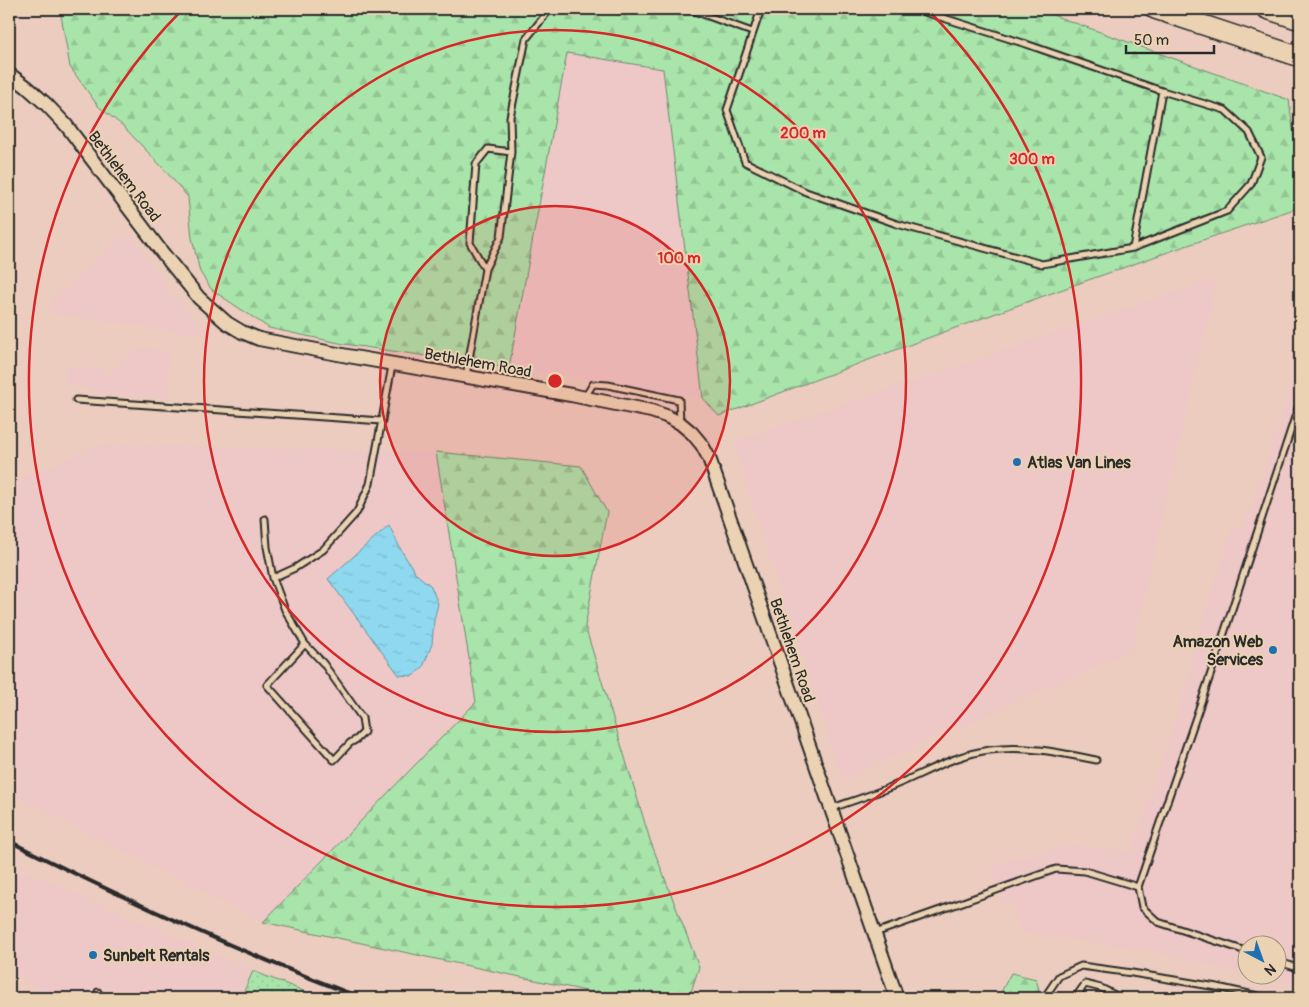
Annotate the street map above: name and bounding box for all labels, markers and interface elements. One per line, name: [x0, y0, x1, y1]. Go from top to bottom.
scale bar: [1126, 22, 1214, 54]
text: 50 m: [1134, 31, 1169, 50]
text: 200 m: [780, 124, 826, 143]
street label: Bethlehem Road: [84, 127, 165, 226]
text: 300 m: [1009, 150, 1055, 169]
text: 100 m: [658, 249, 700, 268]
street label: Bethlehem Road: [423, 344, 533, 382]
centre of rings: [546, 372, 564, 390]
place label: Atlas Van Lines: [1027, 453, 1131, 473]
marker: Atlas Van Lines: [1011, 456, 1023, 468]
street label: Bethlehem Road: [765, 596, 819, 705]
place label: Amazon Web Services: [1173, 632, 1264, 670]
marker: Amazon Web Services: [1267, 644, 1279, 656]
north arrow: [1236, 934, 1286, 984]
place label: Sunbelt Rentals: [103, 946, 210, 966]
marker: Sunbelt Rentals: [87, 949, 99, 961]
text: N: [1261, 960, 1279, 979]

